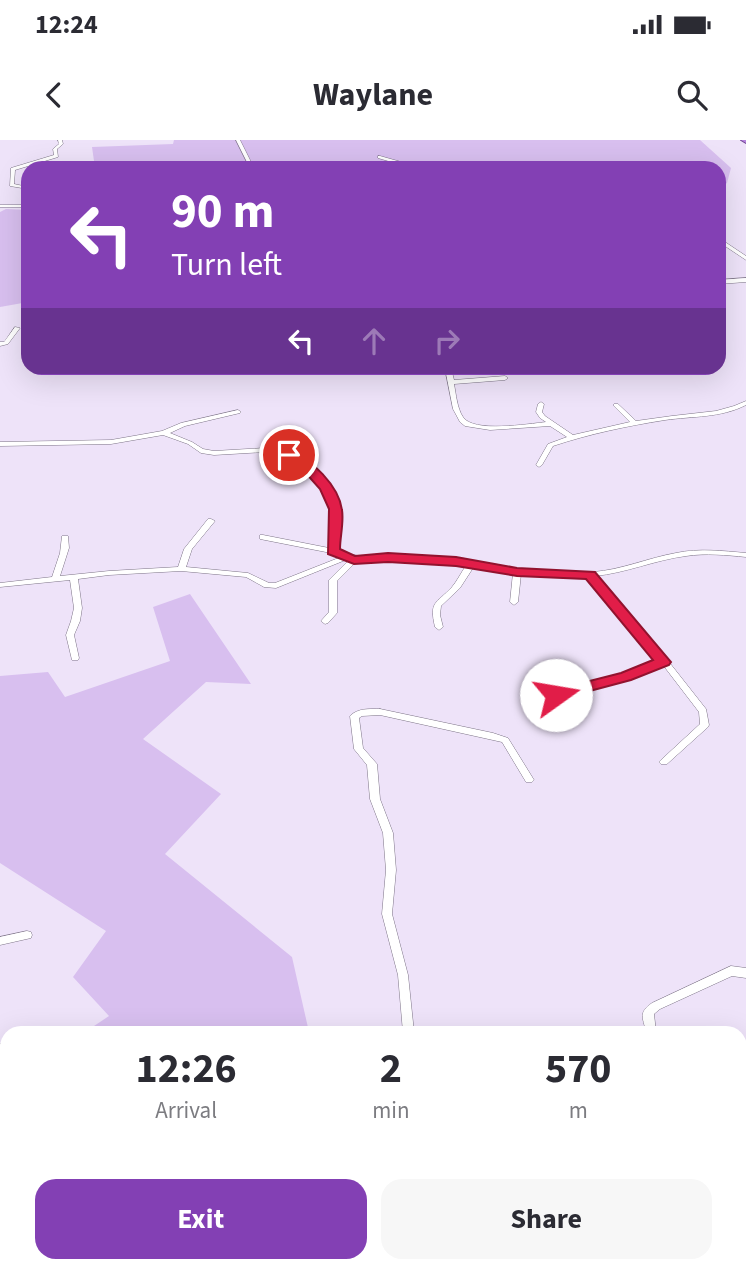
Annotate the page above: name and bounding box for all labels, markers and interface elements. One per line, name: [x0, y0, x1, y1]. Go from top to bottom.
text: 12:24: [35, 6, 98, 43]
text: Waylane: [313, 72, 433, 118]
icon: back: [35, 76, 73, 114]
icon: search: [673, 76, 711, 114]
text: 90 m: [171, 177, 275, 247]
icon: left: [56, 189, 147, 280]
text: Turn left: [171, 242, 282, 288]
icon: left: [282, 322, 320, 360]
icon: ahead: [355, 322, 393, 360]
icon: right: [428, 322, 466, 360]
pin: [259, 425, 319, 485]
icon: arrive: [270, 436, 308, 474]
position arrow: [519, 658, 593, 732]
text: 12:26: [135, 1039, 237, 1099]
text: 2: [380, 1039, 402, 1099]
text: 570: [545, 1039, 612, 1099]
text: Arrival: [155, 1094, 217, 1127]
text: min: [372, 1094, 410, 1127]
text: m: [569, 1094, 588, 1127]
button: Exit: [35, 1179, 367, 1259]
button: Share: [381, 1179, 712, 1259]

